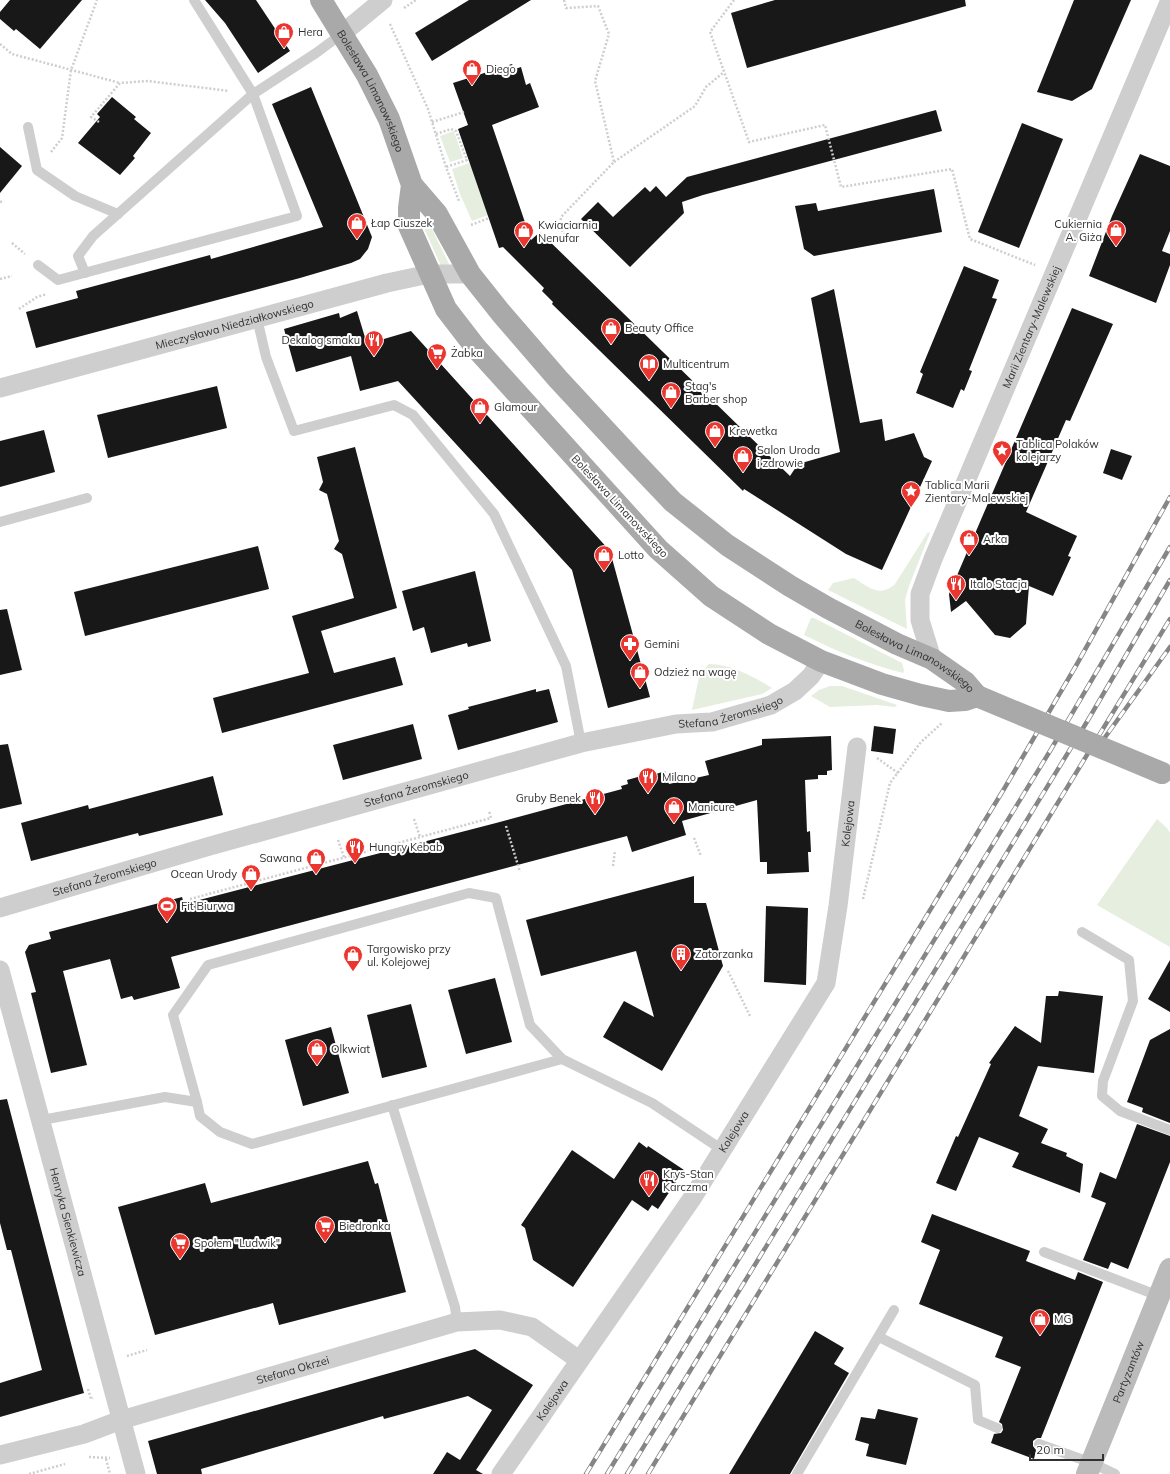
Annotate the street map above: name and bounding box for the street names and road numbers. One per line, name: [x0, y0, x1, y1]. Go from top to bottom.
street label: Bolesława Limanowskiego: [334, 27, 407, 154]
street label: Marii Zientary-Malewskiej: [999, 264, 1063, 390]
street label: Mieczysława Niedziałkowskiego: [154, 296, 315, 353]
street label: Bolesława Limanowskiego: [569, 452, 671, 560]
street label: Bolesława Limanowskiego: [853, 617, 978, 695]
street label: Stefana Żeromskiego: [678, 693, 785, 731]
street label: Stefana Żeromskiego: [362, 768, 470, 810]
street label: Kolejowa: [838, 800, 858, 848]
street label: Stefana Żeromskiego: [51, 855, 158, 899]
street label: Kolejowa: [715, 1108, 752, 1155]
street label: Henryka Sienkiewicza: [47, 1166, 89, 1278]
street label: Partyzantów: [1109, 1339, 1147, 1405]
street label: Stefana Okrzei: [255, 1353, 331, 1387]
street label: Kolejowa: [533, 1377, 571, 1423]

